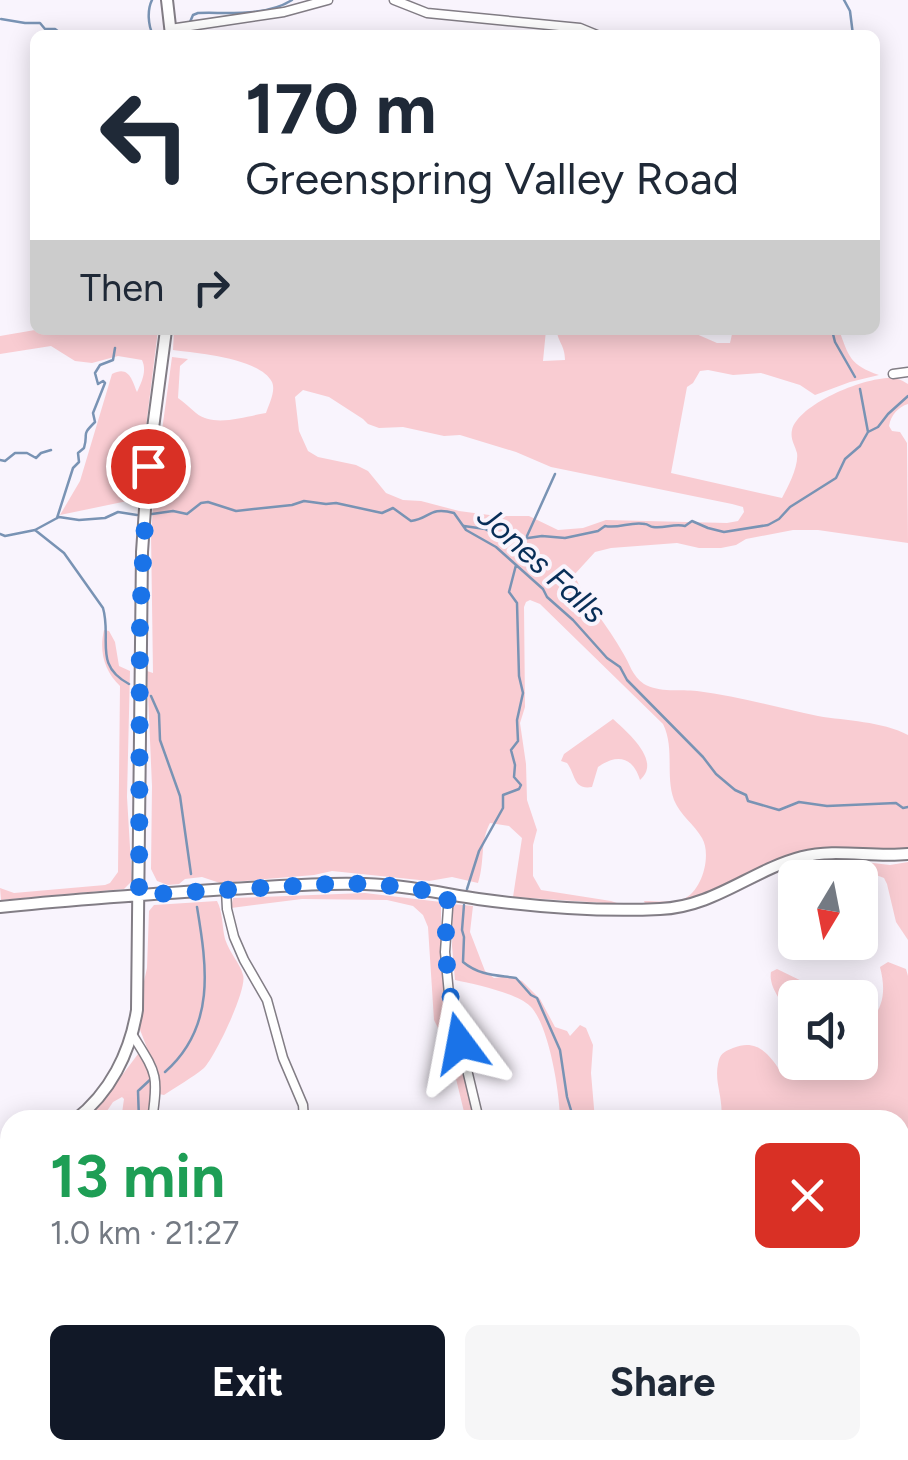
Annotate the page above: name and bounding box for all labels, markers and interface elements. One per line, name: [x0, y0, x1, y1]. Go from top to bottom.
text: 170 m: [245, 66, 437, 151]
icon: left: [80, 70, 210, 200]
text: Greenspring Valley Road: [245, 151, 739, 205]
icon: right: [184, 260, 239, 315]
text: Then: [80, 265, 164, 311]
pin: [106, 424, 191, 509]
icon: arrive: [121, 439, 176, 494]
water label: Jones Falls: [470, 496, 614, 631]
north arrow: [778, 860, 878, 960]
map controls: [778, 860, 878, 1080]
button: sound: [778, 980, 878, 1080]
position arrow: [408, 991, 512, 1095]
text: 13 min: [50, 1140, 225, 1212]
button: close: [755, 1143, 860, 1248]
text: 1.0 km · 21:27: [50, 1214, 239, 1252]
button: Exit: [50, 1325, 445, 1440]
button: Share: [465, 1325, 860, 1440]

